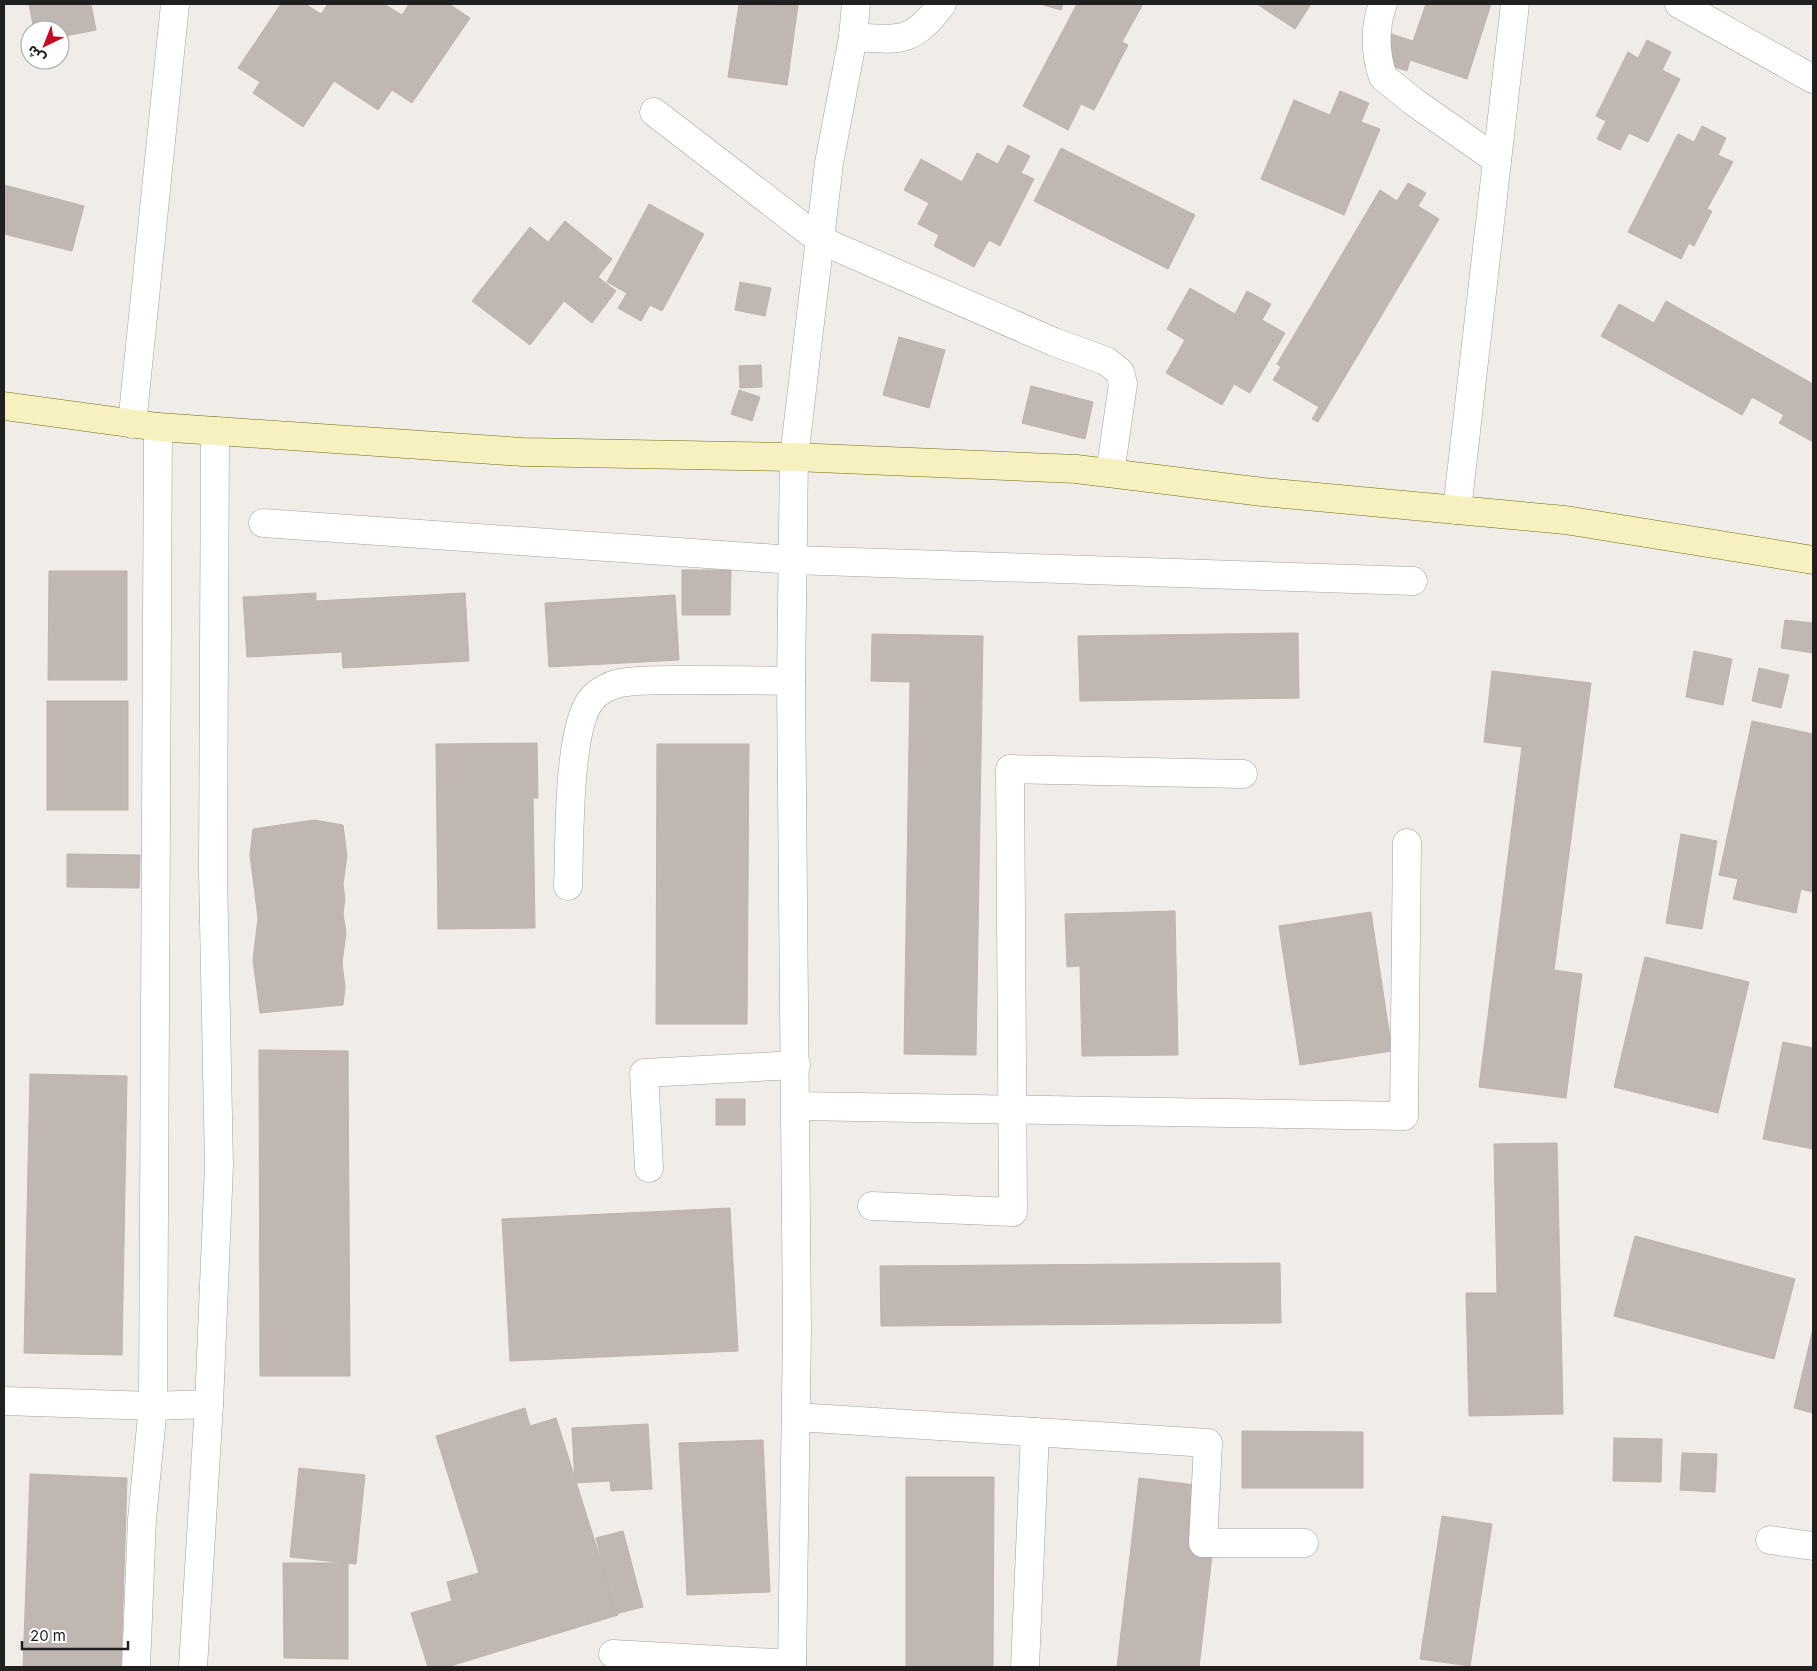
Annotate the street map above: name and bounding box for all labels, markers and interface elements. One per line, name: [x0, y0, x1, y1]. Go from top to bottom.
north arrow: [20, 20, 70, 70]
text: ش: [23, 42, 49, 68]
scale bar: [22, 1618, 129, 1650]
text: 20 m: [30, 1626, 66, 1645]

